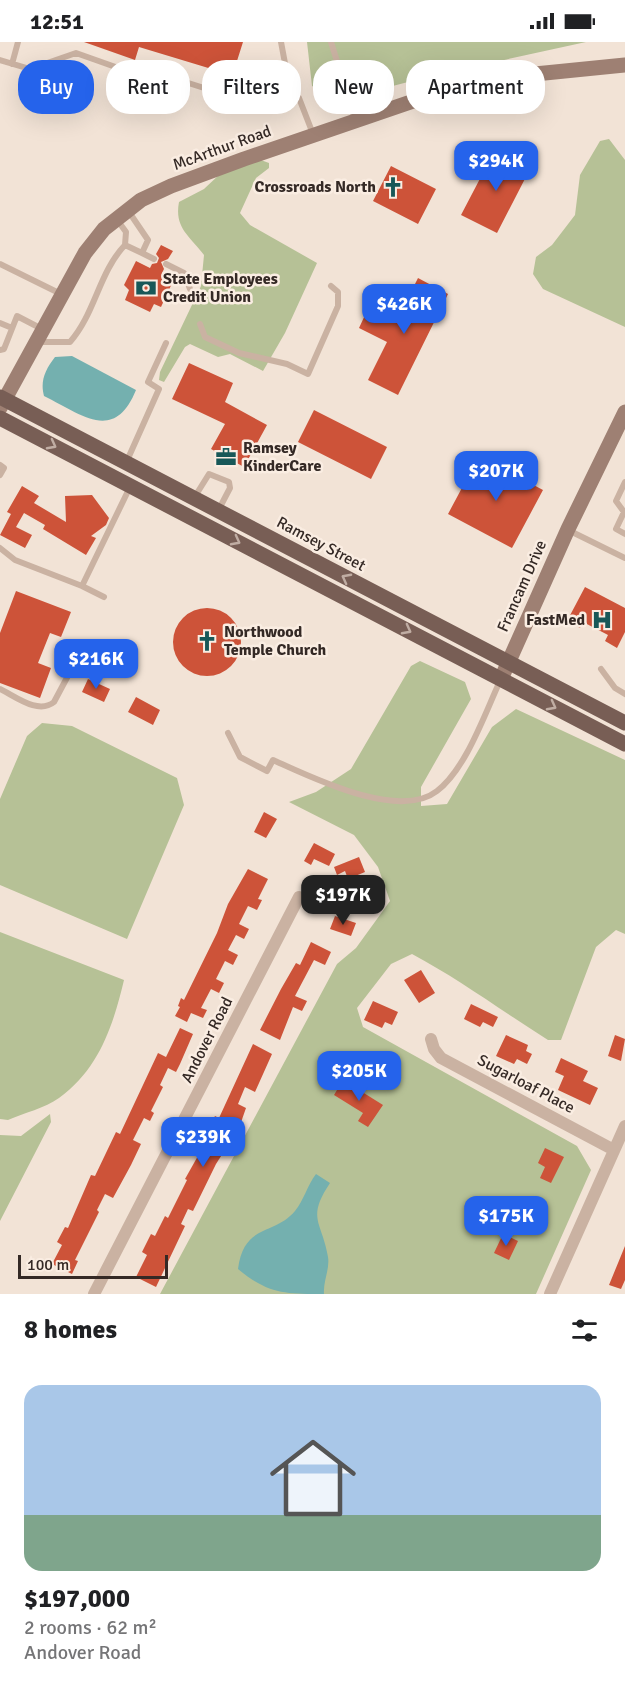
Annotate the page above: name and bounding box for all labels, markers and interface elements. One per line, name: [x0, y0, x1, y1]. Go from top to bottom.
text: 12:51: [30, 8, 84, 35]
chip: Buy: [18, 60, 94, 114]
chip: Rent: [106, 60, 190, 114]
chip: Filters: [202, 60, 301, 114]
chip: New: [313, 60, 394, 114]
chip: Apartment: [406, 60, 545, 114]
street label: McArthur Road: [170, 121, 274, 175]
pin: $294K: [454, 141, 538, 192]
text: $294K: [468, 148, 524, 173]
church icon: Crossroads North: [381, 175, 405, 199]
place label: Crossroads North: [255, 177, 376, 197]
place label: State Employees Credit Union: [163, 269, 278, 307]
bank icon: State Employees Credit Union: [134, 276, 158, 300]
pin: $426K: [362, 284, 446, 335]
text: $426K: [376, 291, 432, 316]
one-way arrow: [46, 438, 56, 449]
place label: Ramsey KinderCare: [243, 438, 321, 476]
office icon: Ramsey KinderCare: [214, 445, 238, 469]
pin: $207K: [454, 451, 538, 502]
text: $207K: [468, 458, 524, 483]
street label: Ramsey Street: [273, 512, 369, 576]
one-way arrow: [230, 534, 241, 546]
street label: Francam Drive: [493, 537, 551, 635]
one-way arrow: [342, 574, 352, 585]
hospital icon: FastMed: [590, 608, 614, 632]
place label: FastMed: [526, 610, 585, 630]
place label: Northwood Temple Church: [224, 622, 326, 660]
one-way arrow: [400, 623, 411, 634]
church icon: Northwood Temple Church: [195, 629, 219, 653]
pin: $216K: [54, 639, 138, 690]
text: $216K: [68, 646, 124, 671]
one-way arrow: [546, 699, 557, 710]
pin: $197K: [301, 875, 385, 926]
text: $197K: [315, 882, 371, 907]
street label: Andover Road: [177, 994, 237, 1086]
street label: Sugarloaf Place: [474, 1050, 578, 1118]
pin: $205K: [317, 1051, 401, 1102]
text: $205K: [331, 1058, 387, 1083]
pin: $239K: [161, 1117, 245, 1168]
text: $239K: [175, 1124, 231, 1149]
pin: $175K: [464, 1196, 548, 1247]
text: $175K: [478, 1203, 534, 1228]
scale bar: [18, 1252, 168, 1280]
text: 100 m: [27, 1255, 69, 1275]
text: 8 homes: [24, 1314, 117, 1346]
icon: filters: [568, 1314, 601, 1347]
icon: home: [259, 1424, 367, 1532]
text: $197,000: [24, 1583, 130, 1615]
text: 2 rooms · 62 m²: [24, 1615, 157, 1640]
text: Andover Road: [24, 1640, 141, 1665]

